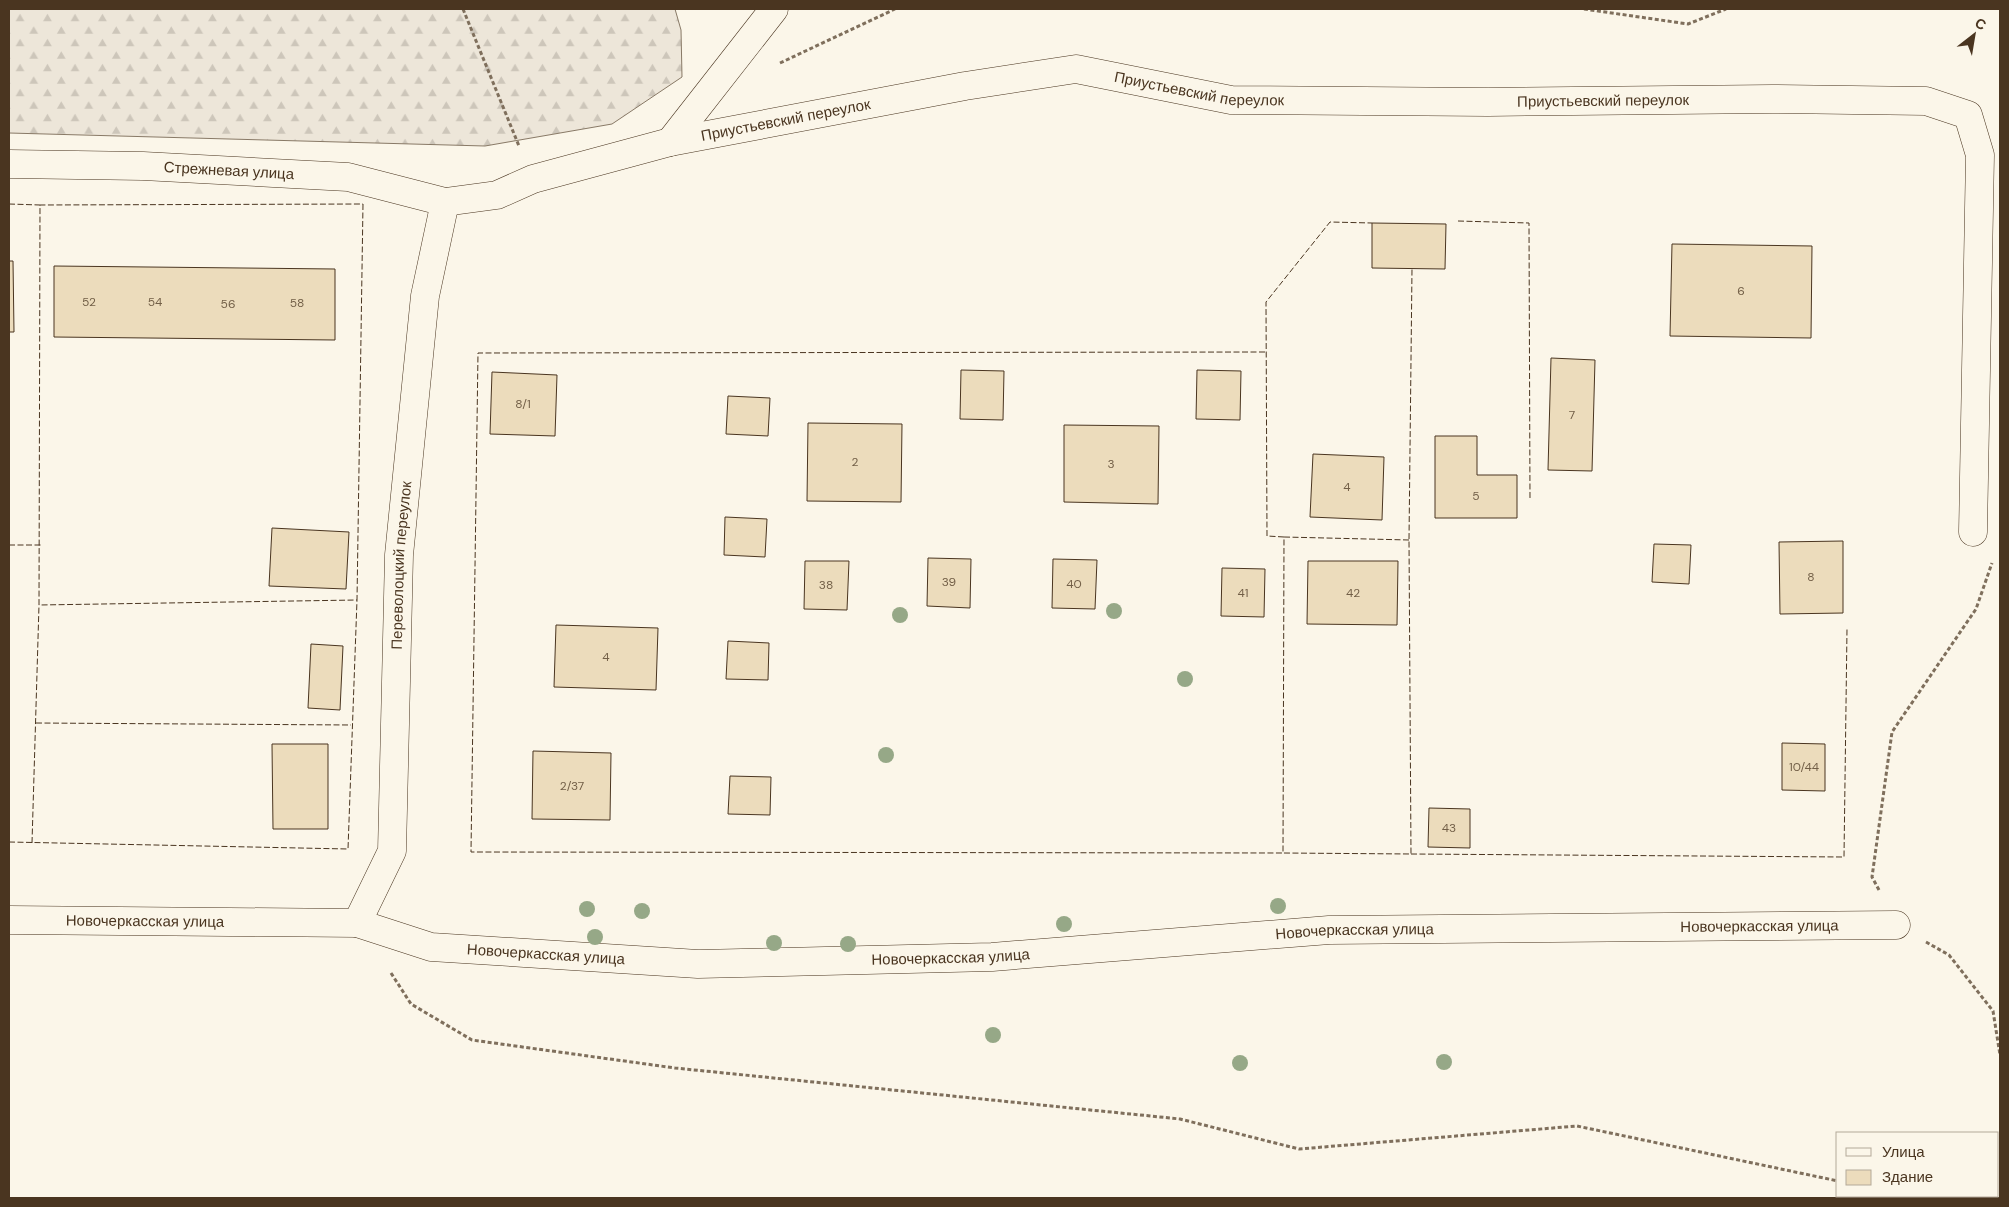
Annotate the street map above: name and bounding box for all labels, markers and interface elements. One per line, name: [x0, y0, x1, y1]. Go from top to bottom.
north arrow: [1949, 10, 1999, 60]
text: С: [1972, 14, 1990, 34]
street label: Приустьевский переулок: [1112, 67, 1285, 110]
street label: Приустьевский переулок: [1517, 90, 1690, 112]
street label: Приустьевский переулок: [699, 94, 872, 146]
street label: Стрежневая улица: [163, 157, 295, 184]
house number: 6: [1737, 283, 1745, 299]
house number: 52: [82, 294, 96, 310]
house number: 54: [148, 294, 162, 310]
house number: 58: [290, 295, 304, 311]
house number: 56: [221, 296, 235, 312]
house number: 8/1: [515, 396, 531, 412]
house number: 7: [1569, 407, 1575, 423]
house number: 2: [852, 454, 859, 470]
house number: 3: [1107, 456, 1115, 472]
house number: 4: [1343, 479, 1351, 495]
street label: Переволоцкий переулок: [387, 480, 416, 650]
house number: 5: [1472, 488, 1480, 504]
house number: 8: [1807, 569, 1815, 585]
house number: 39: [942, 574, 956, 590]
house number: 40: [1066, 576, 1082, 592]
house number: 38: [819, 577, 833, 593]
house number: 41: [1237, 585, 1249, 601]
house number: 42: [1346, 585, 1360, 601]
house number: 4: [602, 649, 610, 665]
house number: 10/44: [1789, 759, 1819, 775]
house number: 2/37: [560, 778, 584, 794]
house number: 43: [1442, 820, 1456, 836]
street label: Новочеркасская улица: [66, 910, 225, 932]
street label: Новочеркасская улица: [1680, 916, 1839, 937]
street label: Новочеркасская улица: [1275, 919, 1434, 944]
street label: Новочеркасская улица: [466, 939, 626, 969]
street label: Новочеркасская улица: [871, 944, 1031, 970]
legend: [1836, 1132, 1999, 1197]
text: Улица: [1882, 1142, 1925, 1162]
text: Здание: [1882, 1167, 1933, 1187]

